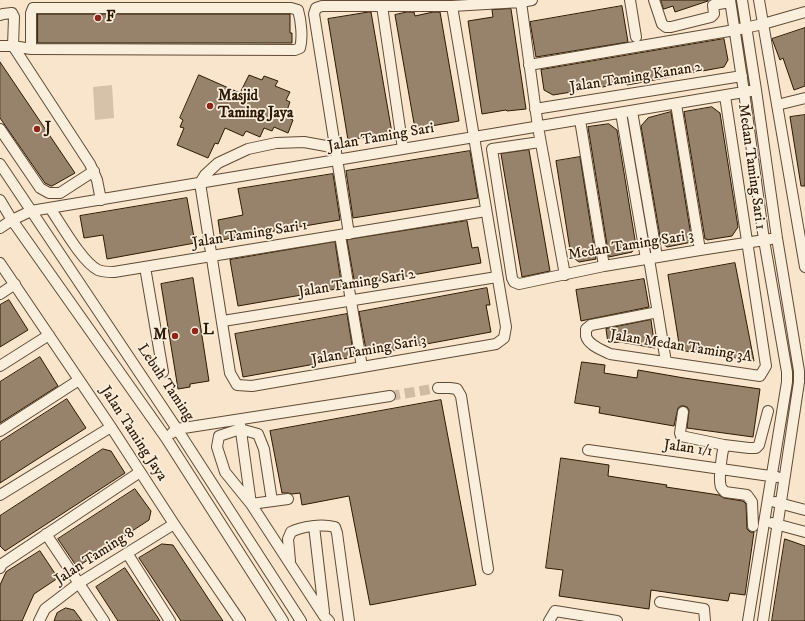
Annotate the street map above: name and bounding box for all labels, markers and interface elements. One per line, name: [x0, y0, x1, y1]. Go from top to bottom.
place label: F: [106, 9, 115, 27]
marker: F: [93, 13, 103, 23]
street label: Jalan Taming Kanan 2: [569, 59, 703, 97]
place label: Masjid Taming Jaya: [218, 88, 293, 123]
marker: Masjid Taming Jaya: [205, 101, 215, 111]
street label: Medan Taming Sari 1: [733, 103, 769, 231]
place label: J: [45, 120, 51, 138]
street label: Jalan Taming Sari: [326, 120, 436, 156]
marker: J: [32, 124, 42, 134]
street label: Jalan Taming Sari 1: [191, 217, 309, 253]
street label: Medan Taming Sari 3: [567, 227, 695, 265]
street label: Jalan Taming Sari 2: [297, 266, 417, 302]
place label: L: [203, 322, 214, 340]
marker: L: [190, 326, 200, 336]
place label: M: [153, 327, 167, 345]
street label: Jalan Medan Taming 3A: [609, 327, 753, 367]
marker: M: [170, 331, 180, 341]
street label: Jalan Taming Sari 3: [310, 332, 428, 370]
street label: Lebuh Taming: [133, 341, 197, 425]
street label: Jalan Taming Jaya: [96, 383, 170, 485]
street label: Jalan 1/1: [662, 437, 714, 461]
street label: Jalan Taming 8: [52, 525, 138, 589]

